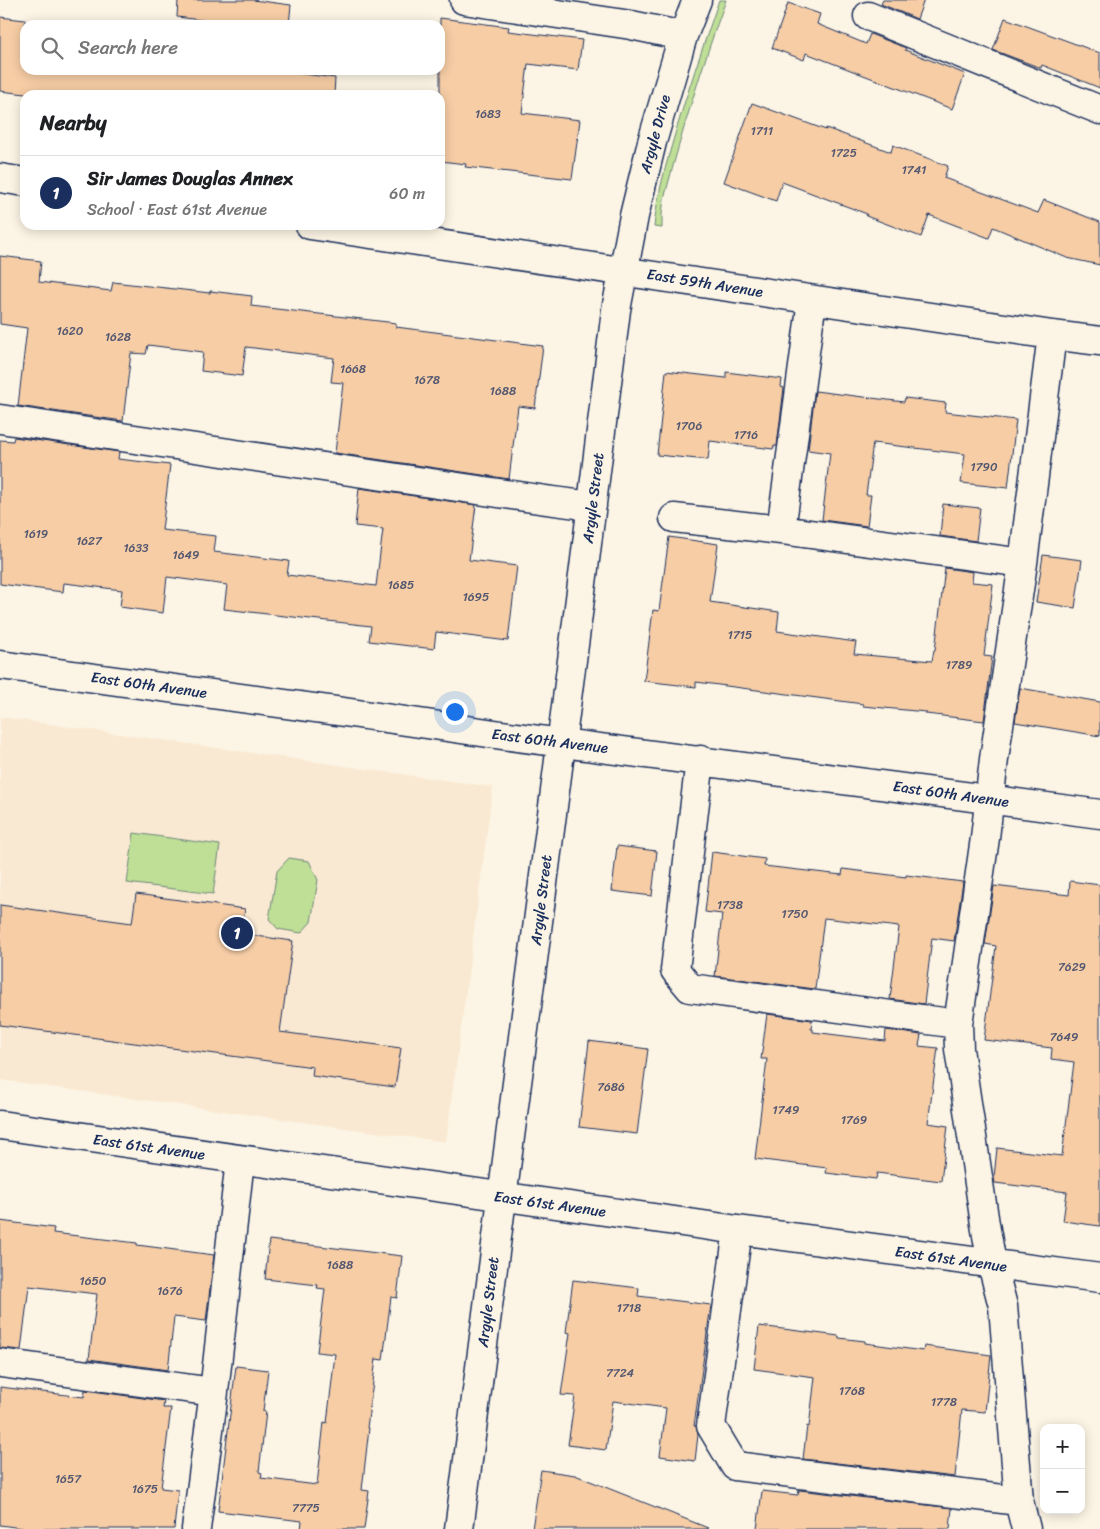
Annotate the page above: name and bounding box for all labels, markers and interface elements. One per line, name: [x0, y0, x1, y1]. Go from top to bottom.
search box: [20, 20, 445, 75]
text: Search here: [78, 31, 178, 64]
icon: search: [38, 34, 66, 62]
street label: Argyle Drive: [632, 92, 678, 177]
house number: 1683: [475, 103, 501, 125]
text: Nearby: [40, 104, 106, 142]
house number: 1711: [751, 120, 773, 142]
house number: 1725: [831, 142, 857, 164]
house number: 1741: [902, 159, 926, 181]
text: Sir James Douglas Annex: [87, 162, 293, 195]
text: 1: [53, 179, 59, 208]
text: 60 m: [389, 179, 425, 208]
text: School · East 61st Avenue: [87, 195, 267, 224]
street label: East 59th Avenue: [645, 261, 765, 305]
house number: 1620: [57, 320, 84, 342]
house number: 1628: [105, 326, 131, 348]
house number: 1668: [340, 358, 366, 380]
house number: 1678: [414, 369, 440, 391]
house number: 1688: [490, 380, 516, 402]
house number: 1706: [676, 415, 702, 437]
house number: 1716: [734, 424, 758, 446]
street label: Argyle Street: [574, 451, 611, 546]
house number: 1790: [971, 456, 998, 478]
house number: 1619: [24, 523, 48, 545]
house number: 1627: [76, 530, 103, 552]
house number: 1633: [123, 537, 149, 559]
house number: 1649: [173, 544, 199, 566]
house number: 1685: [388, 574, 414, 596]
house number: 1695: [463, 586, 489, 608]
house number: 1715: [728, 624, 752, 646]
house number: 1789: [946, 654, 972, 676]
street label: East 60th Avenue: [89, 664, 209, 706]
your location: [442, 699, 468, 725]
street label: East 60th Avenue: [490, 721, 610, 761]
street label: East 60th Avenue: [891, 773, 1011, 815]
street label: Argyle Street: [522, 853, 559, 948]
house number: 1738: [717, 894, 743, 916]
house number: 1750: [782, 903, 809, 925]
pin: 1: [221, 914, 253, 952]
house number: 7629: [1058, 956, 1086, 978]
house number: 7649: [1050, 1026, 1078, 1048]
house number: 7686: [597, 1076, 625, 1098]
house number: 1749: [773, 1099, 799, 1121]
house number: 1769: [841, 1109, 867, 1131]
street label: East 61st Avenue: [91, 1126, 207, 1168]
street label: East 61st Avenue: [492, 1183, 608, 1225]
street label: East 61st Avenue: [893, 1238, 1009, 1280]
house number: 1688: [327, 1254, 353, 1276]
street label: Argyle Street: [469, 1255, 506, 1350]
house number: 1650: [80, 1270, 107, 1292]
house number: 1676: [157, 1280, 183, 1302]
house number: 1718: [617, 1297, 641, 1319]
house number: 7724: [606, 1362, 635, 1384]
house number: 1768: [839, 1380, 865, 1402]
house number: 1778: [931, 1391, 957, 1413]
map controls: [1040, 1424, 1085, 1514]
button: +: [1040, 1424, 1085, 1469]
house number: 1657: [55, 1468, 82, 1490]
button: −: [1040, 1469, 1085, 1514]
house number: 1675: [132, 1478, 158, 1500]
house number: 7775: [292, 1497, 320, 1519]

